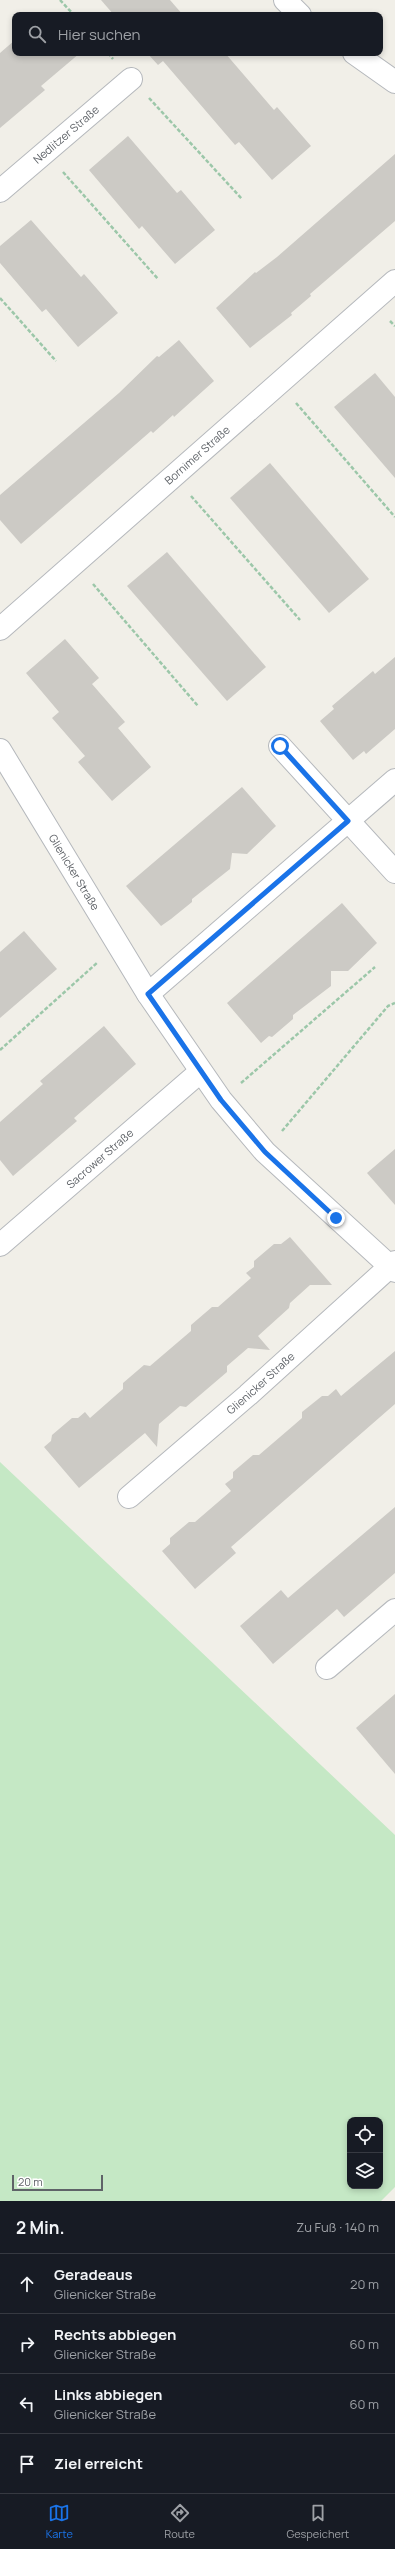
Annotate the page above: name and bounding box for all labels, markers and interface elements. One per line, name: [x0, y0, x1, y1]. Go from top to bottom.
search box: [12, 12, 383, 56]
icon: search: [26, 23, 48, 45]
text: Hier suchen: [58, 24, 140, 45]
street label: Nedlitzer Straße: [30, 101, 102, 166]
street label: Bornimer Straße: [161, 422, 233, 488]
route start: [271, 737, 289, 755]
street label: Glienicker Straße: [46, 831, 104, 913]
street label: Sacrower Straße: [63, 1125, 137, 1191]
route end: [327, 1209, 345, 1227]
street label: Glienicker Straße: [223, 1348, 298, 1417]
map controls: [347, 2117, 383, 2189]
button: locate: [347, 2117, 383, 2153]
button: layers: [347, 2153, 383, 2189]
scale bar: [12, 2173, 103, 2192]
text: 20 m: [18, 2174, 43, 2189]
text: 2 Min.: [16, 2216, 65, 2239]
text: Zu Fuß · 140 m: [296, 2218, 379, 2236]
text: Geradeaus: [54, 2264, 133, 2285]
icon: ahead: [16, 2273, 38, 2295]
text: 20 m: [350, 2275, 379, 2293]
text: Glienicker Straße: [54, 2285, 156, 2303]
text: Rechts abbiegen: [54, 2324, 176, 2345]
icon: right: [16, 2333, 38, 2355]
text: 60 m: [349, 2335, 379, 2353]
text: Glienicker Straße: [54, 2345, 156, 2363]
text: Links abbiegen: [54, 2384, 162, 2405]
icon: left: [16, 2393, 38, 2415]
text: 60 m: [349, 2395, 379, 2413]
text: Glienicker Straße: [54, 2405, 156, 2423]
icon: arrive: [16, 2453, 38, 2475]
text: Ziel erreicht: [54, 2453, 143, 2474]
tab: Karte: [46, 2502, 73, 2541]
tab: Route: [164, 2502, 195, 2541]
tab: Gespeichert: [286, 2502, 349, 2541]

